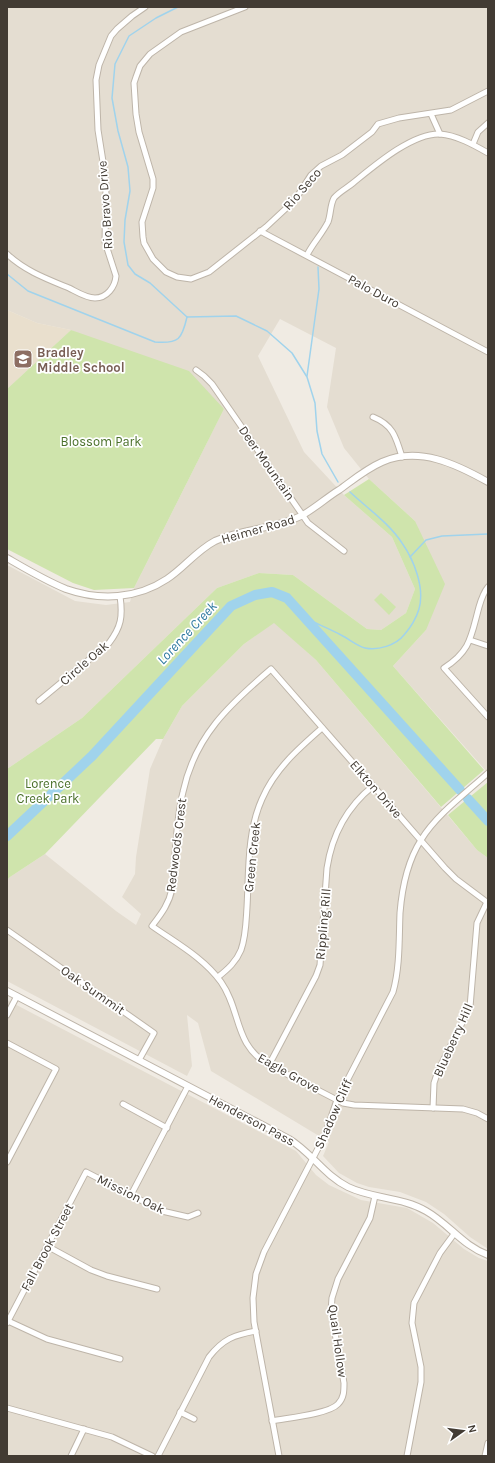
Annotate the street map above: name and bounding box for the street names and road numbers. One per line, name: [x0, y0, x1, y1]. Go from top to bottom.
street label: Rio Bravo Drive: [94, 160, 116, 250]
street label: Rio Seco: [280, 165, 324, 213]
street label: Palo Duro: [346, 271, 402, 311]
street label: Deer Mountain: [236, 423, 298, 503]
street label: Heimer Road: [220, 511, 296, 547]
street label: Circle Oak: [57, 638, 111, 688]
street label: Elkton Drive: [347, 757, 405, 821]
street label: Redwoods Crest: [163, 797, 189, 893]
street label: Green Creek: [241, 821, 263, 893]
street label: Rippling Rill: [312, 888, 334, 960]
street label: Oak Summit: [58, 962, 128, 1018]
street label: Blueberry Hill: [430, 1001, 476, 1079]
street label: Eagle Grove: [255, 1050, 323, 1096]
street label: Shadow Cliff: [311, 1076, 355, 1151]
street label: Henderson Pass: [206, 1091, 298, 1149]
street label: Mission Oak: [95, 1171, 167, 1217]
street label: Fall Brook Street: [18, 1201, 76, 1293]
street label: Quail Hollow: [325, 1303, 351, 1379]

